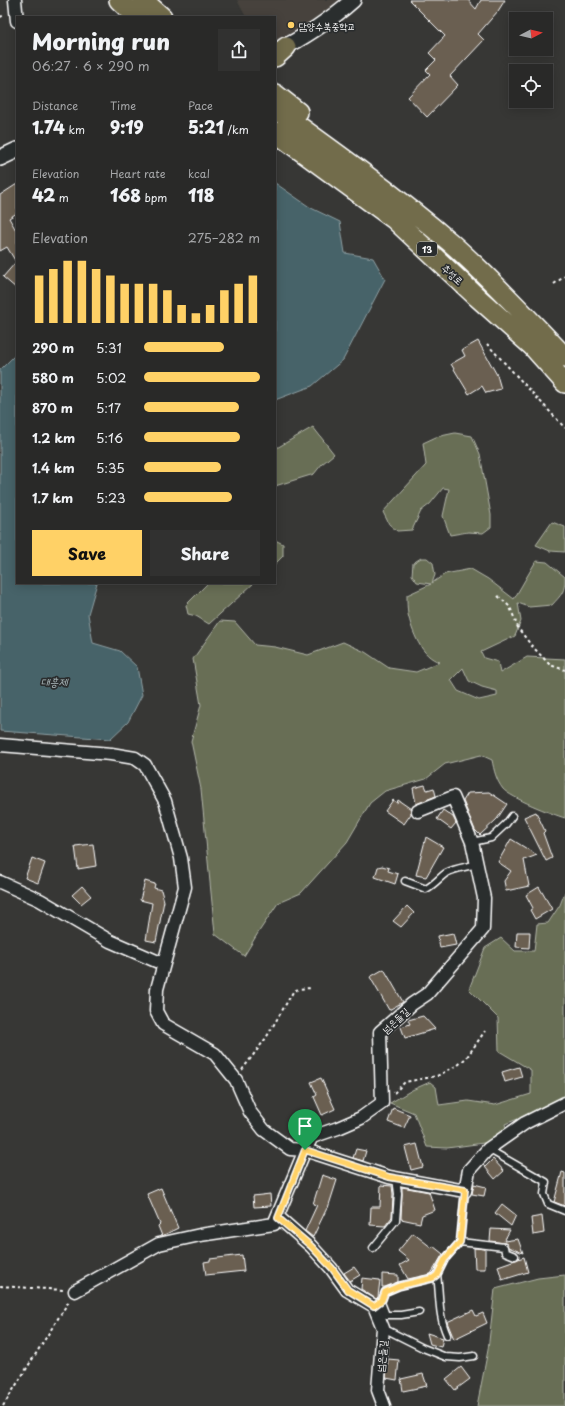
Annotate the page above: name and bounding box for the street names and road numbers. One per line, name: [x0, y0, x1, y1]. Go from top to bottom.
road number: 13: [417, 242, 437, 256]
street label: 추성로: [439, 260, 467, 288]
street label: 넘은들길: [378, 1004, 412, 1036]
street label: 넘은들길: [372, 1339, 390, 1373]

